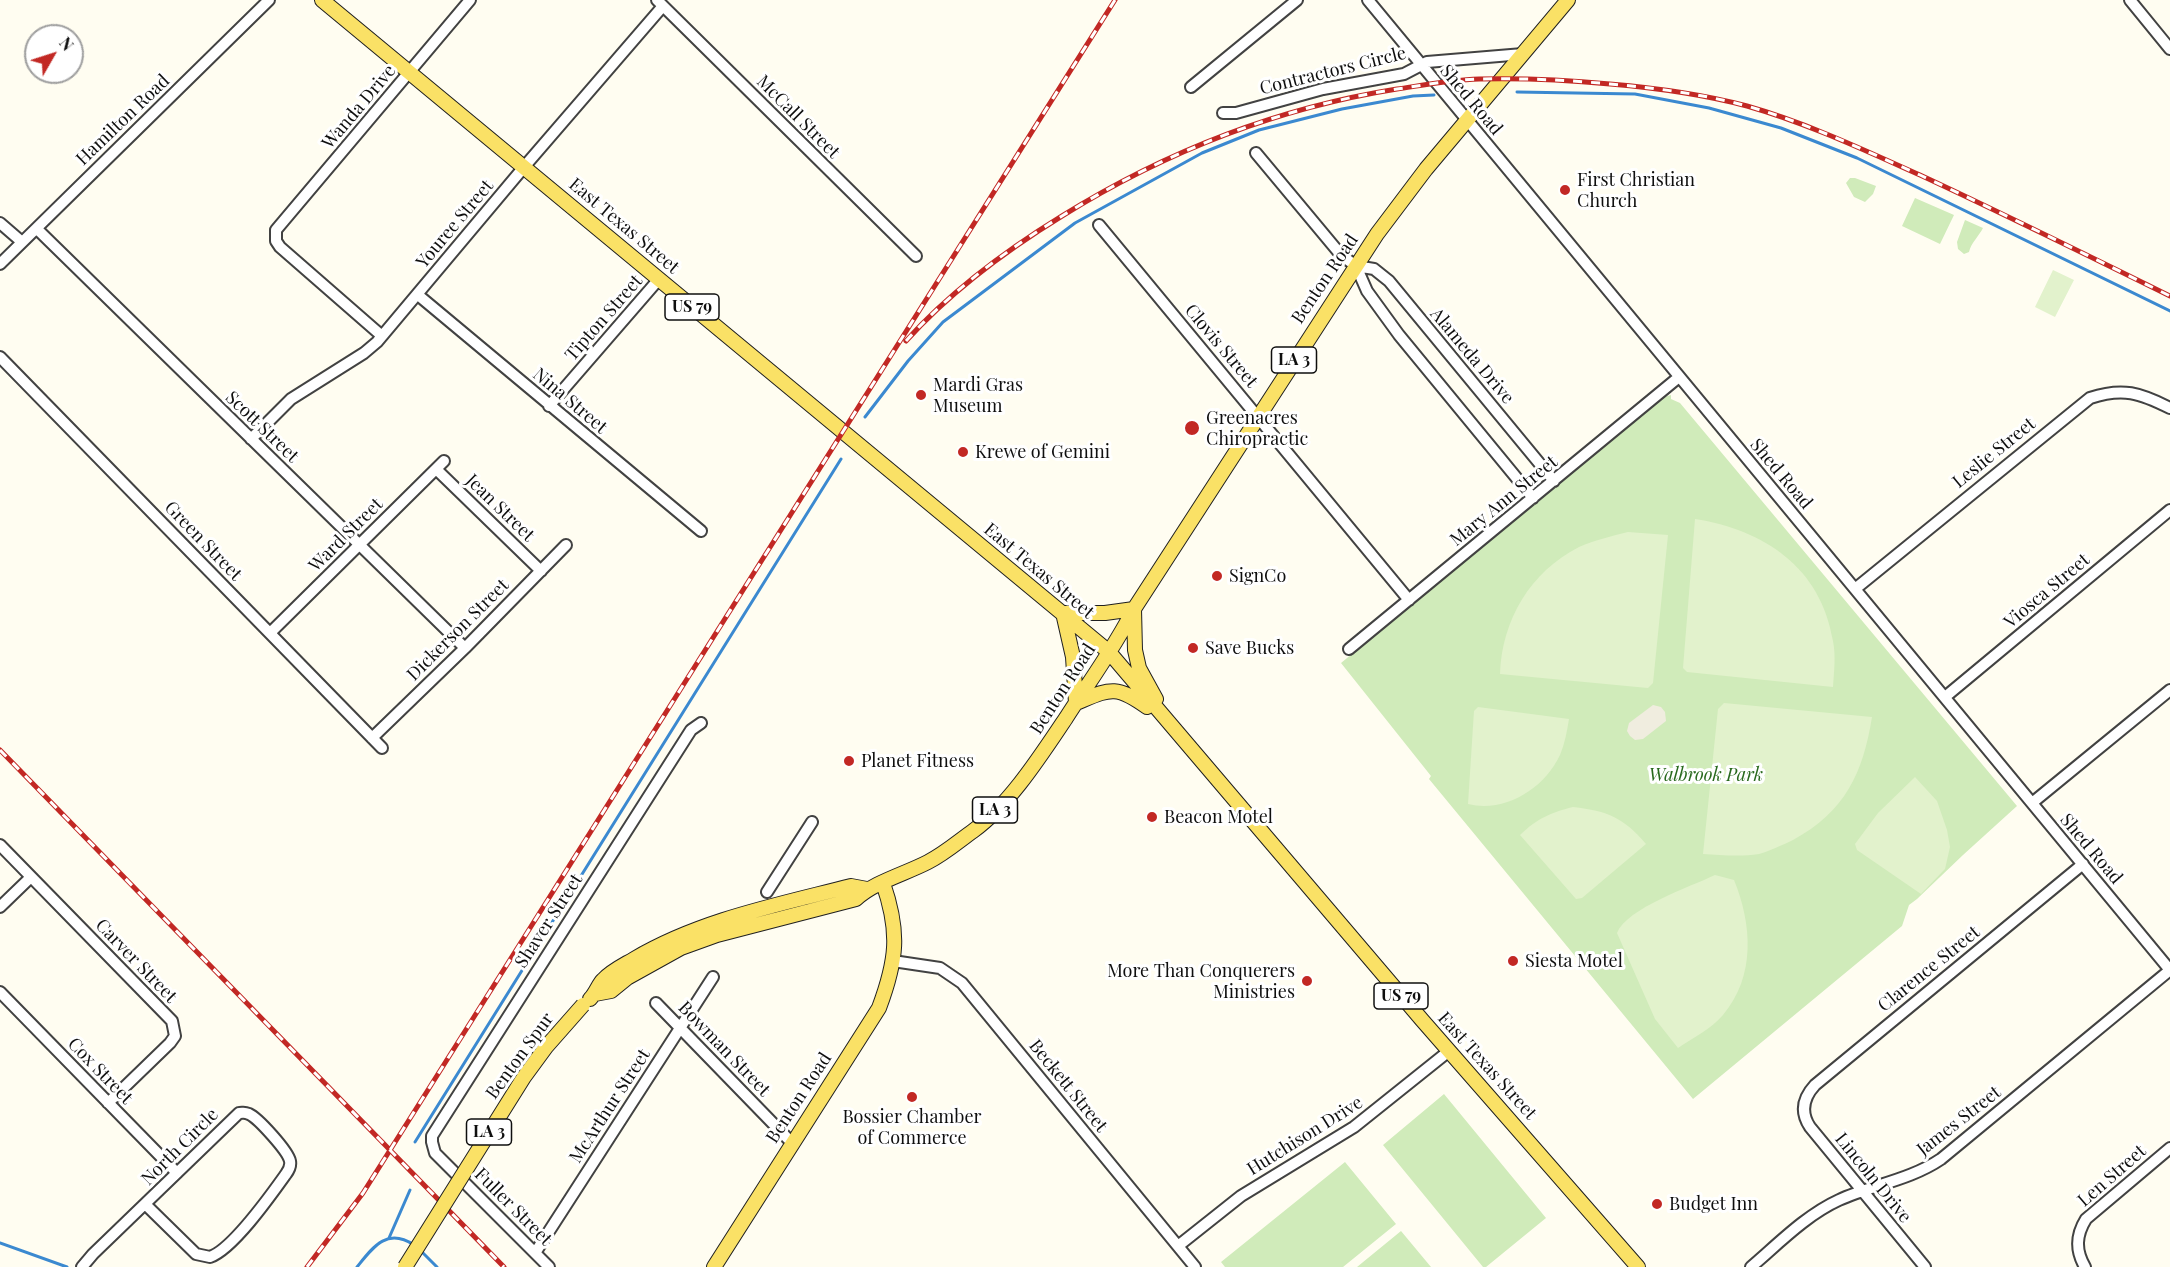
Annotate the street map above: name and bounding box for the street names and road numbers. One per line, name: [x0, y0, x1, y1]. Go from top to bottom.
street label: Contractors Circle: [1258, 42, 1408, 100]
street label: Shed Road: [1435, 60, 1507, 140]
street label: Wanda Drive: [318, 61, 400, 153]
street label: Hamilton Road: [72, 70, 174, 170]
street label: McCall Street: [752, 71, 844, 163]
street label: East Texas Street: [564, 174, 684, 278]
street label: Youree Street: [412, 176, 498, 272]
street label: Benton Road: [1287, 230, 1363, 328]
street label: Tipton Street: [561, 271, 647, 365]
road number: US 79: [665, 294, 719, 320]
street label: Clovis Street: [1180, 300, 1262, 392]
street label: Alameda Drive: [1426, 304, 1518, 408]
road number: LA 3: [1272, 347, 1316, 373]
street label: Nina Street: [528, 364, 612, 438]
street label: Scott Street: [221, 387, 303, 467]
street label: Leslie Street: [1948, 413, 2040, 493]
street label: Shed Road: [1745, 434, 1817, 514]
street label: Mary Ann Street: [1446, 451, 1562, 551]
street label: Jean Street: [461, 470, 539, 546]
street label: Ward Street: [305, 494, 387, 576]
street label: Green Street: [160, 497, 246, 585]
street label: East Texas Street: [979, 519, 1099, 623]
street label: Viosca Street: [2000, 549, 2094, 633]
street label: Dickerson Street: [403, 575, 513, 685]
street label: Benton Road: [1026, 640, 1100, 738]
road number: LA 3: [972, 797, 1018, 823]
street label: Shed Road: [2055, 809, 2127, 889]
street label: Shaver Street: [511, 870, 587, 972]
street label: Carver Street: [91, 915, 181, 1007]
street label: Clarence Street: [1874, 921, 1984, 1017]
road number: US 79: [1374, 983, 1428, 1009]
street label: Bowman Street: [673, 997, 775, 1101]
street label: East Texas Street: [1433, 1008, 1541, 1124]
street label: Benton Spur: [482, 1009, 558, 1103]
street label: Cox Street: [63, 1033, 137, 1109]
street label: Beckett Street: [1024, 1036, 1112, 1136]
street label: McArthur Street: [565, 1045, 655, 1167]
street label: Benton Road: [762, 1049, 836, 1147]
street label: James Street: [1913, 1082, 2005, 1160]
street label: Hutchison Drive: [1243, 1092, 1367, 1180]
street label: North Circle: [137, 1104, 223, 1190]
road number: LA 3: [466, 1119, 512, 1145]
street label: Lincoln Drive: [1830, 1129, 1916, 1227]
street label: Len Street: [2073, 1141, 2151, 1211]
street label: Fuller Street: [470, 1164, 556, 1250]

